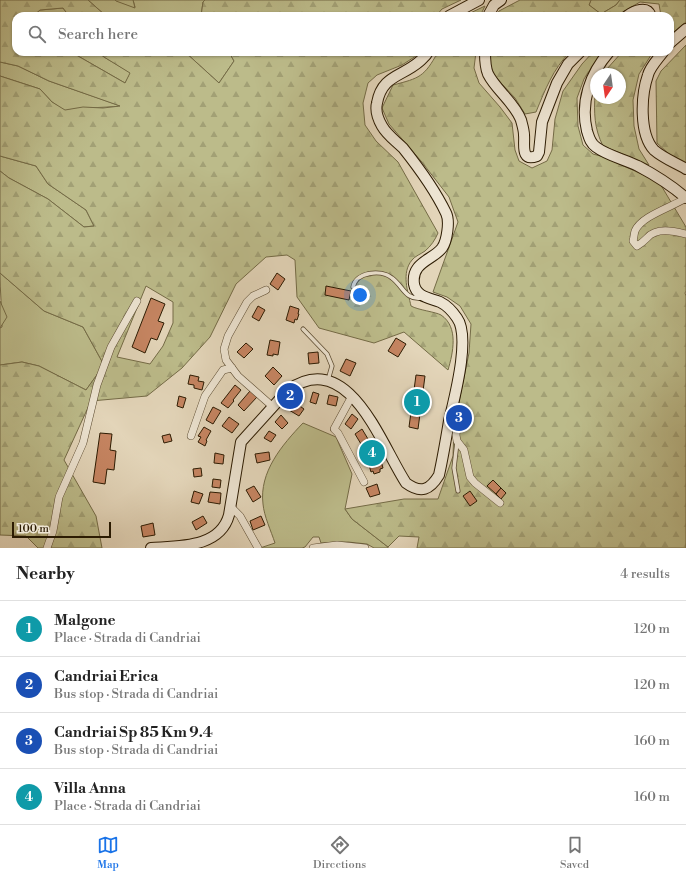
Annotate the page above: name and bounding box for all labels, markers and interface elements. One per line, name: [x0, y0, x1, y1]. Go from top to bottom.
search box: [12, 12, 674, 56]
icon: search: [26, 23, 48, 45]
text: Search here: [58, 25, 138, 44]
north arrow: [590, 68, 626, 104]
your location: [350, 285, 370, 305]
pin: 2: [277, 381, 303, 411]
pin: 1: [404, 387, 430, 417]
pin: 3: [446, 403, 472, 433]
pin: 4: [359, 438, 385, 468]
scale bar: [12, 520, 111, 539]
text: 100 m: [18, 522, 49, 536]
text: Nearby: [16, 563, 75, 585]
text: 4 results: [620, 566, 670, 582]
text: Malgone: [54, 611, 116, 630]
text: 1: [26, 621, 32, 637]
text: 120 m: [634, 621, 670, 637]
text: Place · Strada di Candriai: [54, 630, 201, 646]
text: Candriai Erica: [54, 667, 158, 686]
text: 2: [25, 677, 33, 693]
text: 120 m: [634, 677, 670, 693]
text: Bus stop · Strada di Candriai: [54, 686, 218, 702]
text: Candriai Sp 85 Km 9.4: [54, 723, 213, 742]
text: 3: [25, 733, 33, 749]
text: 160 m: [634, 733, 670, 749]
text: Bus stop · Strada di Candriai: [54, 742, 218, 758]
text: Villa Anna: [54, 779, 126, 798]
text: 4: [25, 789, 33, 805]
text: 160 m: [634, 789, 670, 805]
text: Place · Strada di Candriai: [54, 798, 201, 814]
tab: Map: [97, 834, 119, 872]
tab: Directions: [313, 834, 366, 872]
tab: Saved: [560, 834, 589, 872]

